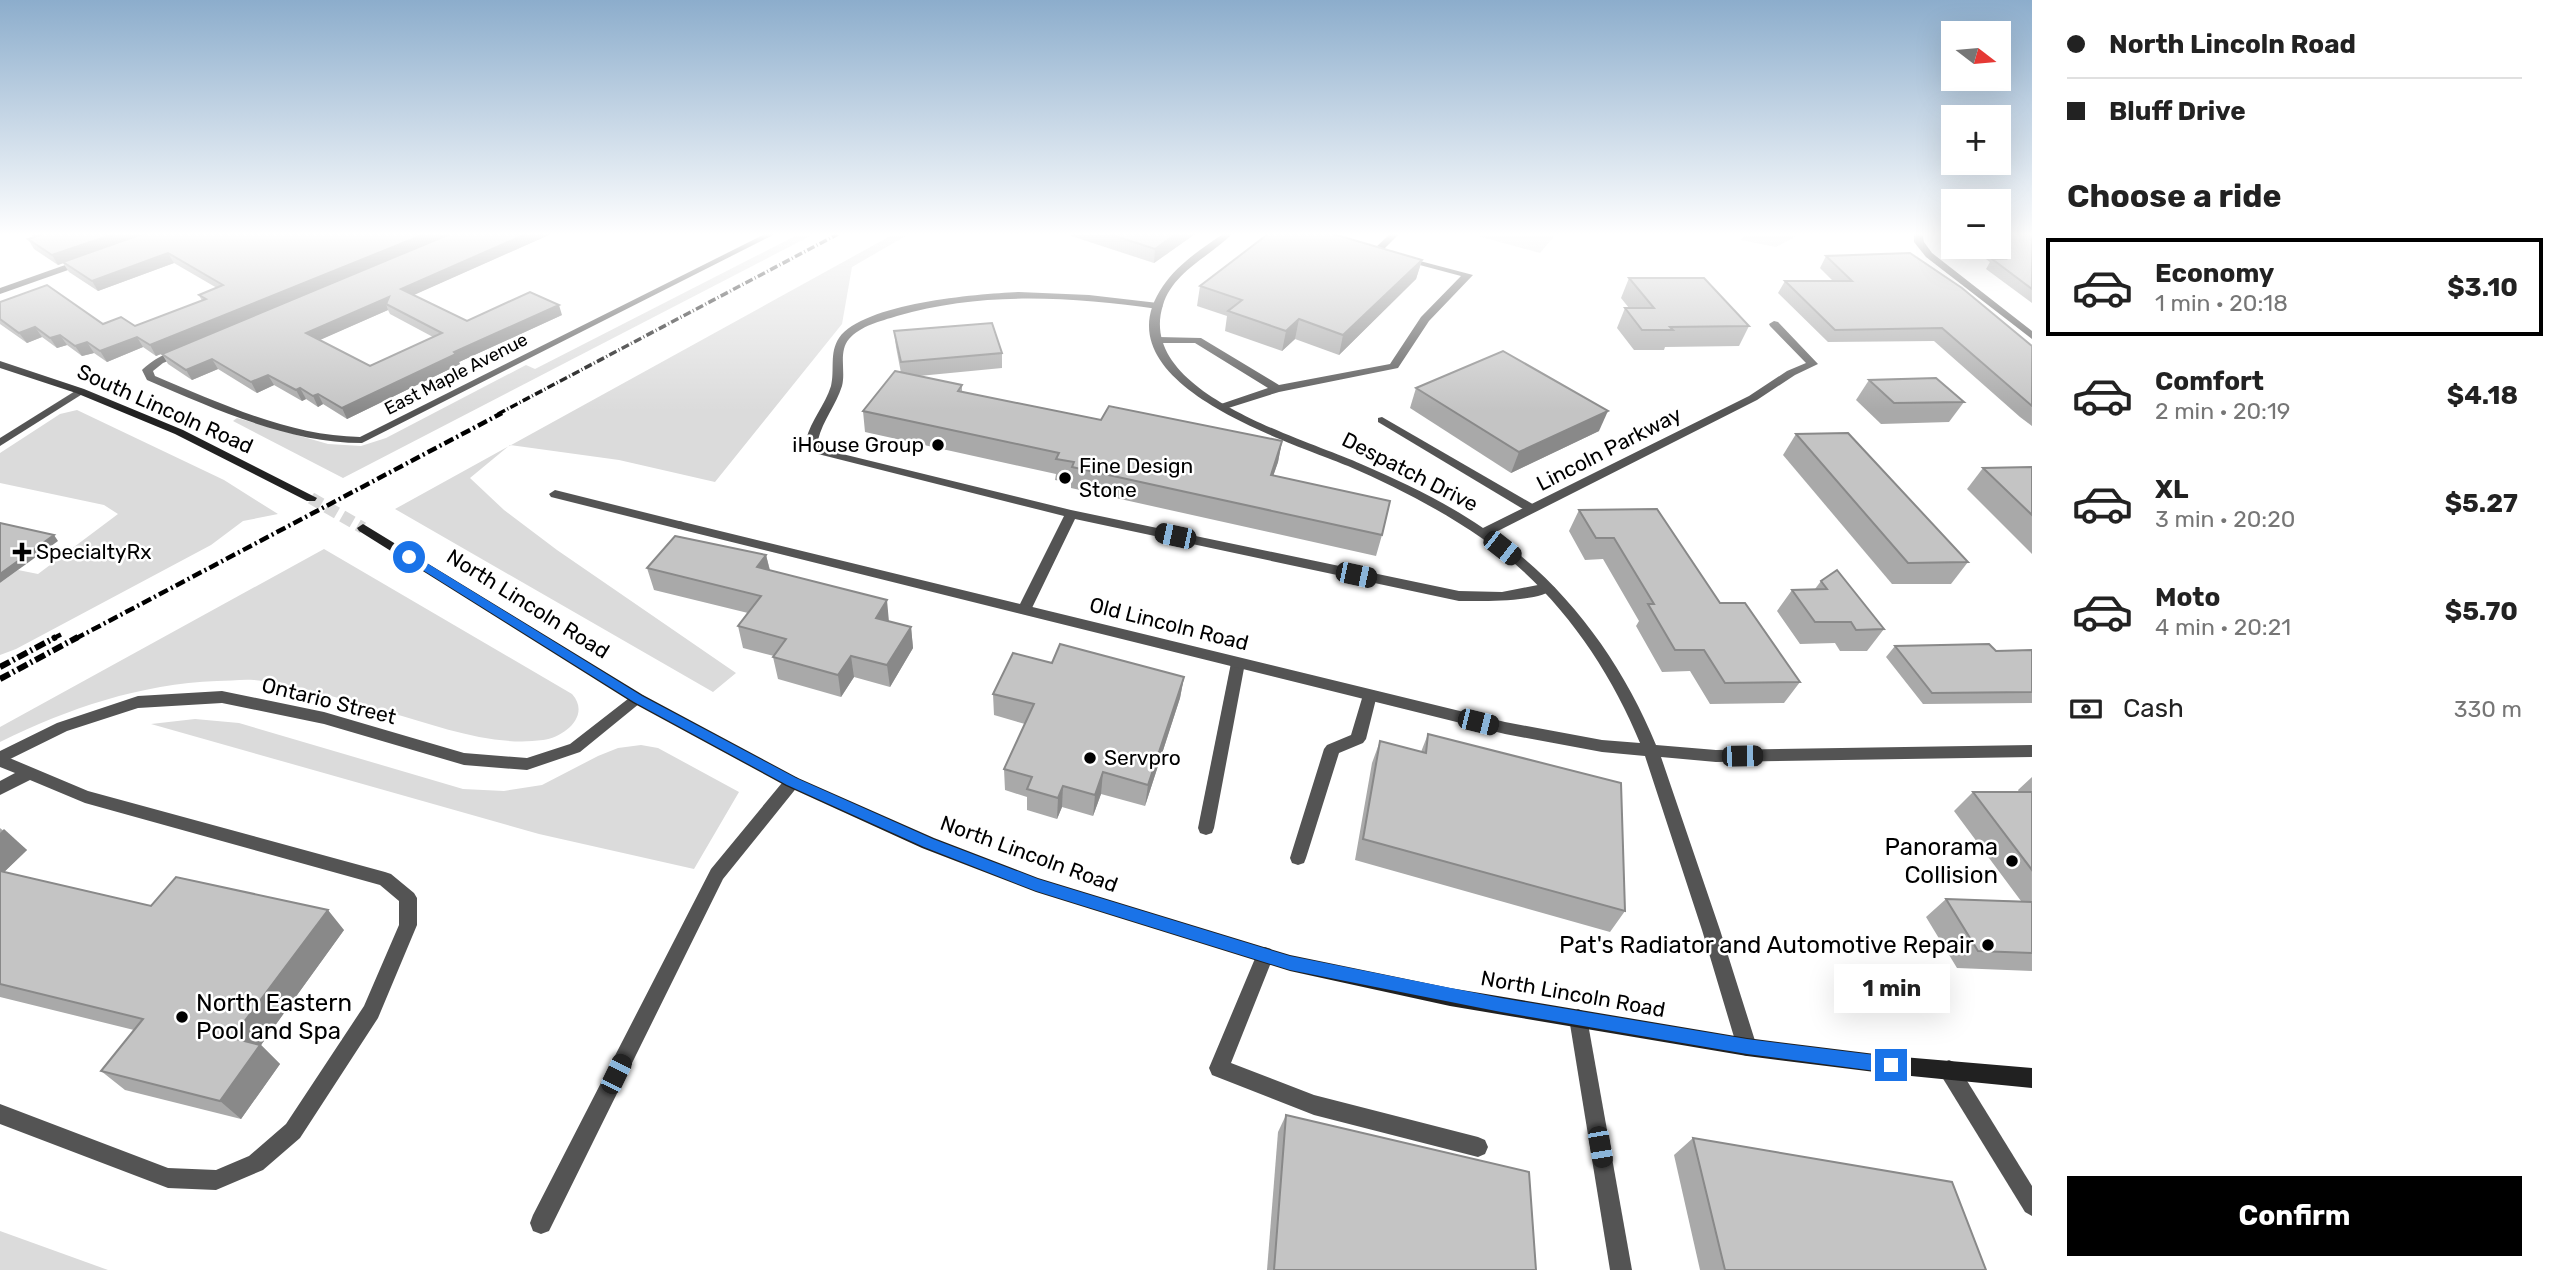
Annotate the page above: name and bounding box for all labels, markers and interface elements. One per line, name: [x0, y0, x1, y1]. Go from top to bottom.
north arrow: [1941, 21, 2011, 91]
map controls: [1941, 21, 2011, 259]
text: North Lincoln Road: [2109, 29, 2356, 60]
text: Bluff Drive: [2109, 96, 2246, 127]
button: +: [1941, 105, 2011, 175]
text: Choose a ride: [2067, 177, 2281, 215]
button: −: [1941, 189, 2011, 259]
icon: car: [2071, 256, 2134, 319]
text: Economy: [2155, 258, 2274, 289]
text: $3.10: [2447, 272, 2518, 303]
text: 1 min · 20:18: [2155, 289, 2288, 317]
street label: East Maple Avenue: [381, 328, 531, 420]
street label: South Lincoln Road: [73, 358, 257, 459]
icon: car: [2071, 364, 2134, 427]
text: Comfort: [2155, 366, 2264, 397]
text: $4.18: [2447, 380, 2518, 411]
text: 2 min · 20:19: [2155, 397, 2290, 425]
street label: Lincoln Parkway: [1532, 401, 1686, 496]
street label: Despatch Drive: [1338, 427, 1482, 517]
place label: iHouse Group: [792, 432, 924, 457]
marker: iHouse Group: [930, 437, 946, 453]
place label: Fine Design Stone: [1079, 453, 1193, 502]
marker: Fine Design Stone: [1057, 470, 1073, 486]
icon: car: [2071, 472, 2134, 535]
text: XL: [2155, 474, 2188, 505]
text: $5.27: [2445, 488, 2518, 519]
text: 3 min · 20:20: [2155, 505, 2295, 533]
car: [1153, 521, 1198, 551]
car: [1479, 527, 1526, 569]
place label: SpecialtyRx: [36, 539, 152, 564]
route start: [393, 541, 425, 573]
street label: North Lincoln Road: [442, 543, 614, 664]
marker: SpecialtyRx: [14, 544, 30, 560]
car: [1334, 560, 1379, 590]
icon: car: [2071, 580, 2134, 643]
text: Moto: [2155, 582, 2220, 613]
street label: Old Lincoln Road: [1087, 592, 1251, 655]
text: $5.70: [2445, 596, 2518, 627]
text: 4 min · 20:21: [2155, 613, 2291, 641]
street label: Ontario Street: [259, 672, 399, 729]
icon: cash: [2067, 690, 2105, 728]
text: Cash: [2123, 693, 2184, 724]
text: 330 m: [2454, 695, 2522, 723]
car: [1456, 707, 1501, 737]
place label: Servpro: [1104, 745, 1181, 770]
car: [1721, 745, 1764, 767]
marker: Servpro: [1082, 750, 1098, 766]
street label: North Lincoln Road: [937, 810, 1121, 897]
place label: Panorama Collision: [1885, 833, 1998, 889]
marker: Panorama Collision: [2004, 853, 2020, 869]
place label: Pat's Radiator and Automotive Repair: [1559, 931, 1974, 959]
marker: Pat's Radiator and Automotive Repair: [1980, 937, 1996, 953]
callout: 1 min: [1833, 964, 1949, 1012]
street label: North Lincoln Road: [1479, 965, 1667, 1022]
text: 1 min: [1863, 974, 1921, 1002]
place label: North Eastern Pool and Spa: [196, 989, 352, 1045]
marker: North Eastern Pool and Spa: [174, 1009, 190, 1025]
route end: [1875, 1049, 1907, 1081]
car: [598, 1051, 635, 1097]
car: [1587, 1124, 1614, 1170]
button: Confirm: [2067, 1176, 2522, 1256]

